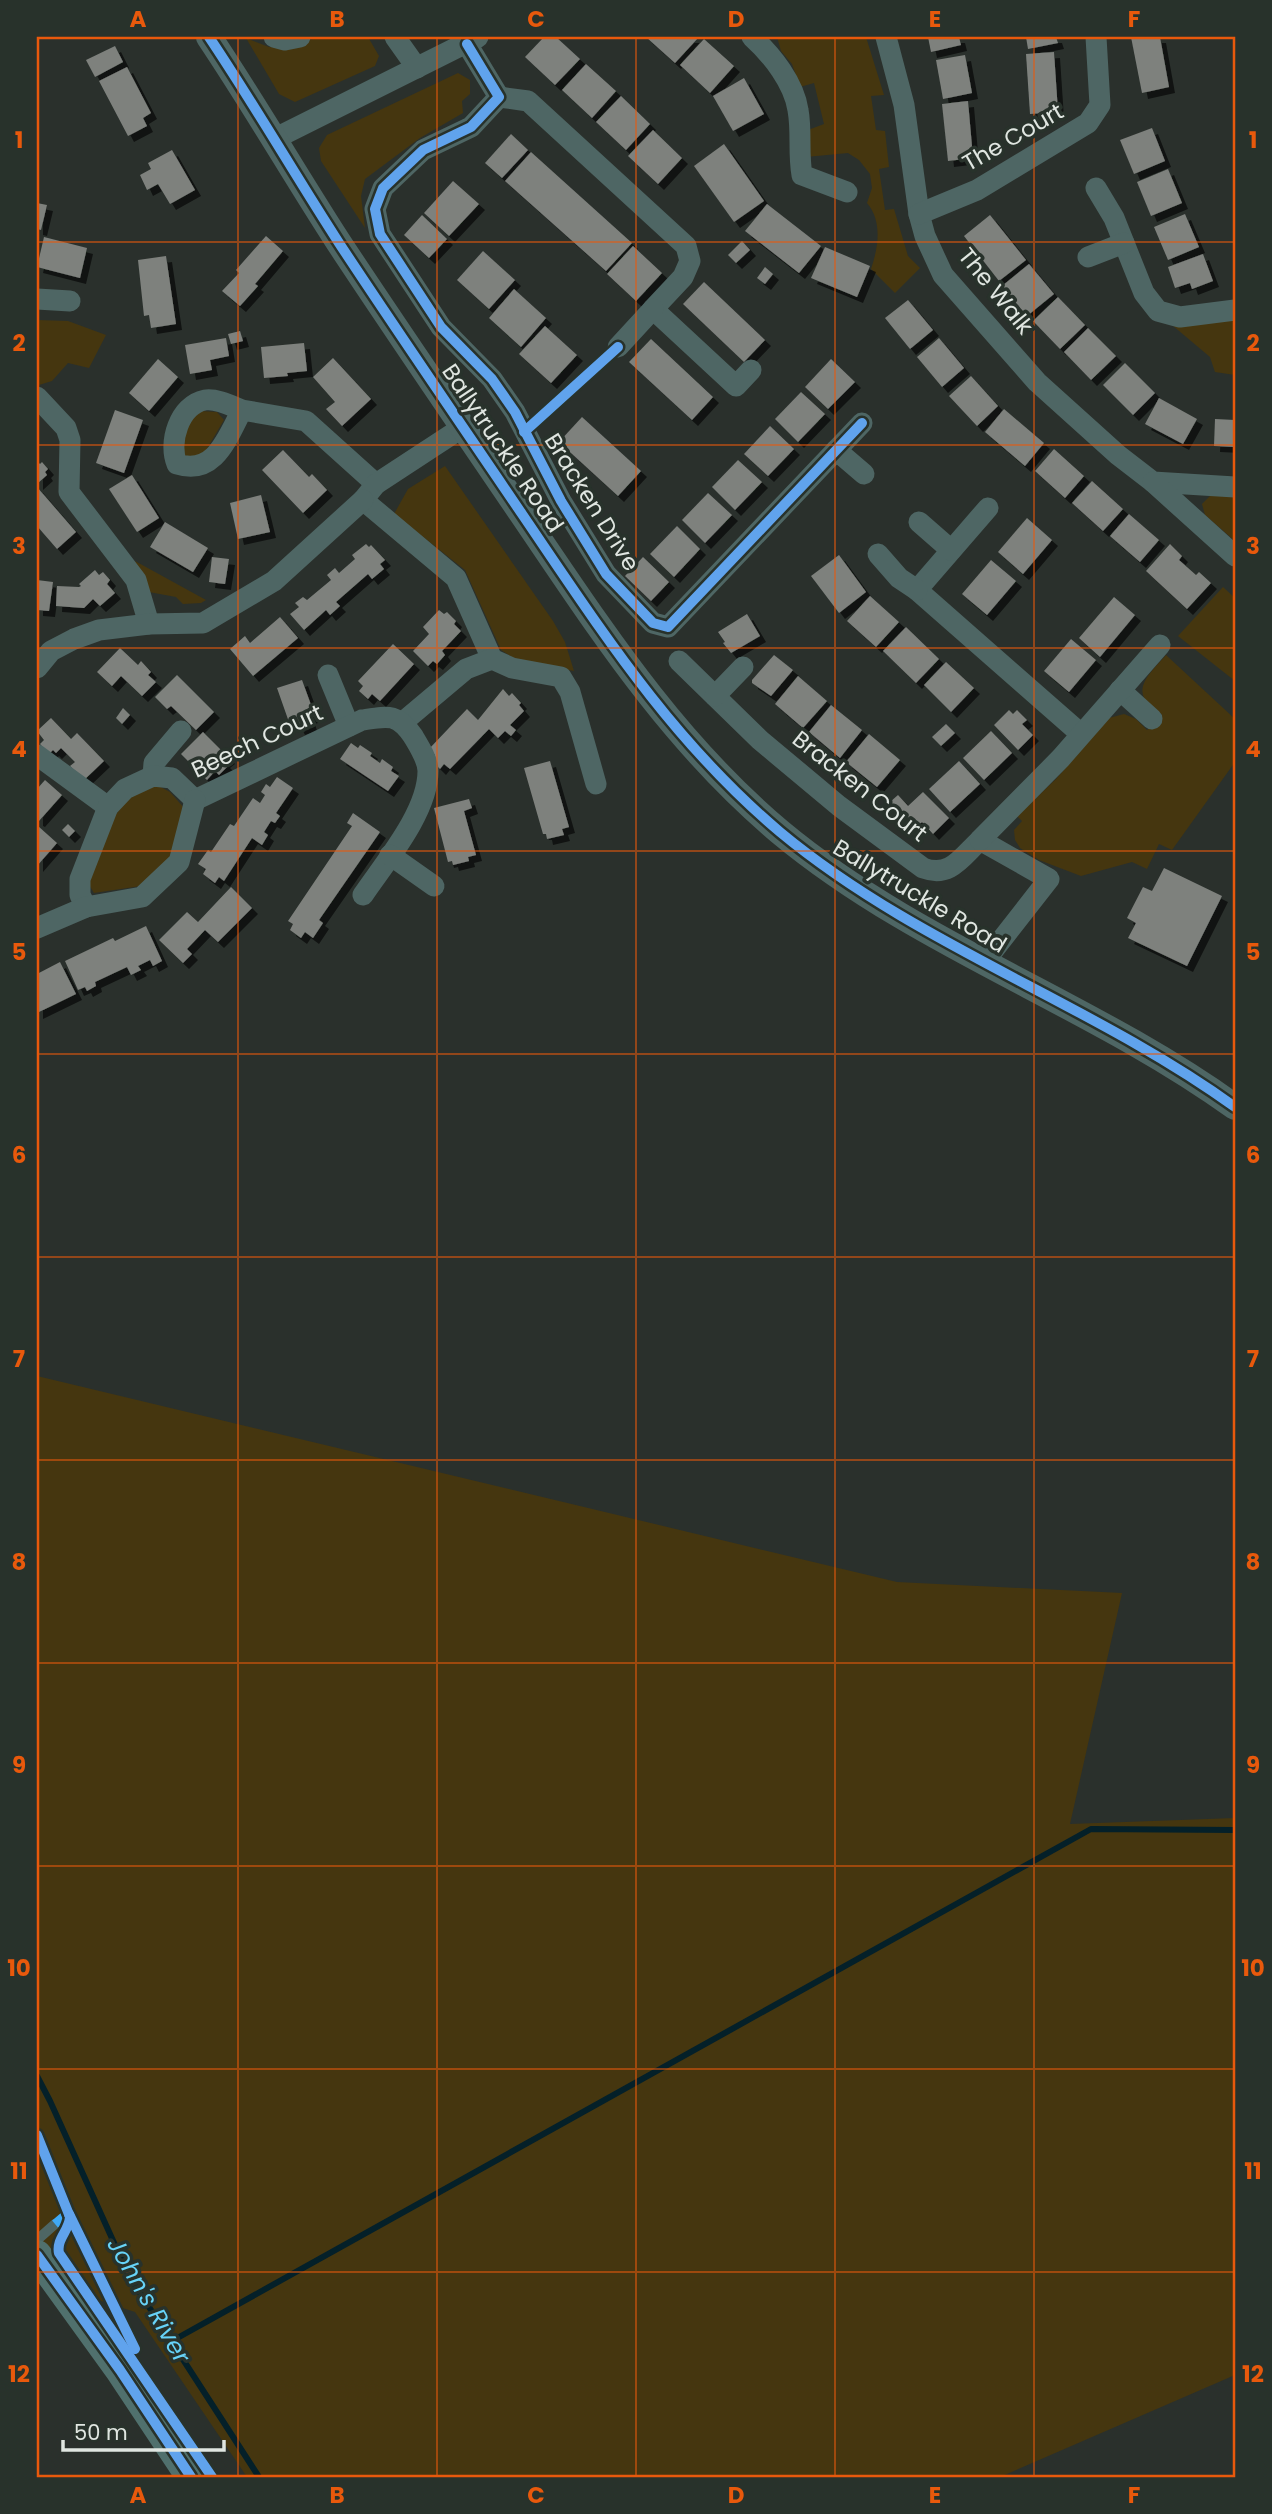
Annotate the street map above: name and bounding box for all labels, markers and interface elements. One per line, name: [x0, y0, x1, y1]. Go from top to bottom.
text: A: [130, 3, 147, 35]
text: B: [329, 3, 345, 35]
text: C: [527, 3, 545, 35]
text: D: [728, 3, 744, 35]
text: E: [929, 3, 941, 35]
text: F: [1128, 3, 1140, 35]
street label: The Court: [957, 95, 1069, 179]
text: 1: [15, 124, 23, 156]
text: 1: [1249, 124, 1257, 156]
street label: The Walk: [951, 241, 1041, 341]
text: 2: [12, 327, 26, 359]
text: 2: [1246, 327, 1260, 359]
street label: Ballytruckle Road: [435, 357, 571, 539]
street label: Bracken Drive: [537, 427, 647, 577]
text: 3: [12, 530, 26, 562]
text: 3: [1246, 530, 1260, 562]
street label: Beech Court: [186, 697, 328, 785]
street label: Bracken Court: [786, 723, 934, 849]
text: 4: [11, 733, 27, 765]
text: 4: [1245, 733, 1261, 765]
street label: Ballytruckle Road: [827, 831, 1013, 961]
text: 5: [12, 936, 26, 968]
text: 5: [1246, 936, 1260, 968]
text: 6: [12, 1139, 26, 1171]
text: 6: [1246, 1139, 1260, 1171]
text: 7: [13, 1343, 25, 1375]
text: 7: [1247, 1343, 1259, 1375]
text: 8: [12, 1546, 26, 1578]
text: 8: [1246, 1546, 1260, 1578]
text: 9: [12, 1749, 26, 1781]
text: 9: [1246, 1749, 1260, 1781]
text: 10: [7, 1952, 31, 1984]
text: 10: [1241, 1952, 1265, 1984]
text: 11: [10, 2155, 28, 2187]
text: 11: [1244, 2155, 1262, 2187]
water label: John's River: [100, 2231, 199, 2370]
text: 12: [8, 2358, 30, 2390]
text: 12: [1242, 2358, 1264, 2390]
scale bar: [63, 2409, 224, 2453]
text: 50 m: [74, 2418, 128, 2447]
text: A: [130, 2479, 147, 2511]
text: B: [329, 2479, 345, 2511]
text: C: [527, 2479, 545, 2511]
text: D: [728, 2479, 744, 2511]
text: E: [929, 2479, 941, 2511]
text: F: [1128, 2479, 1140, 2511]

